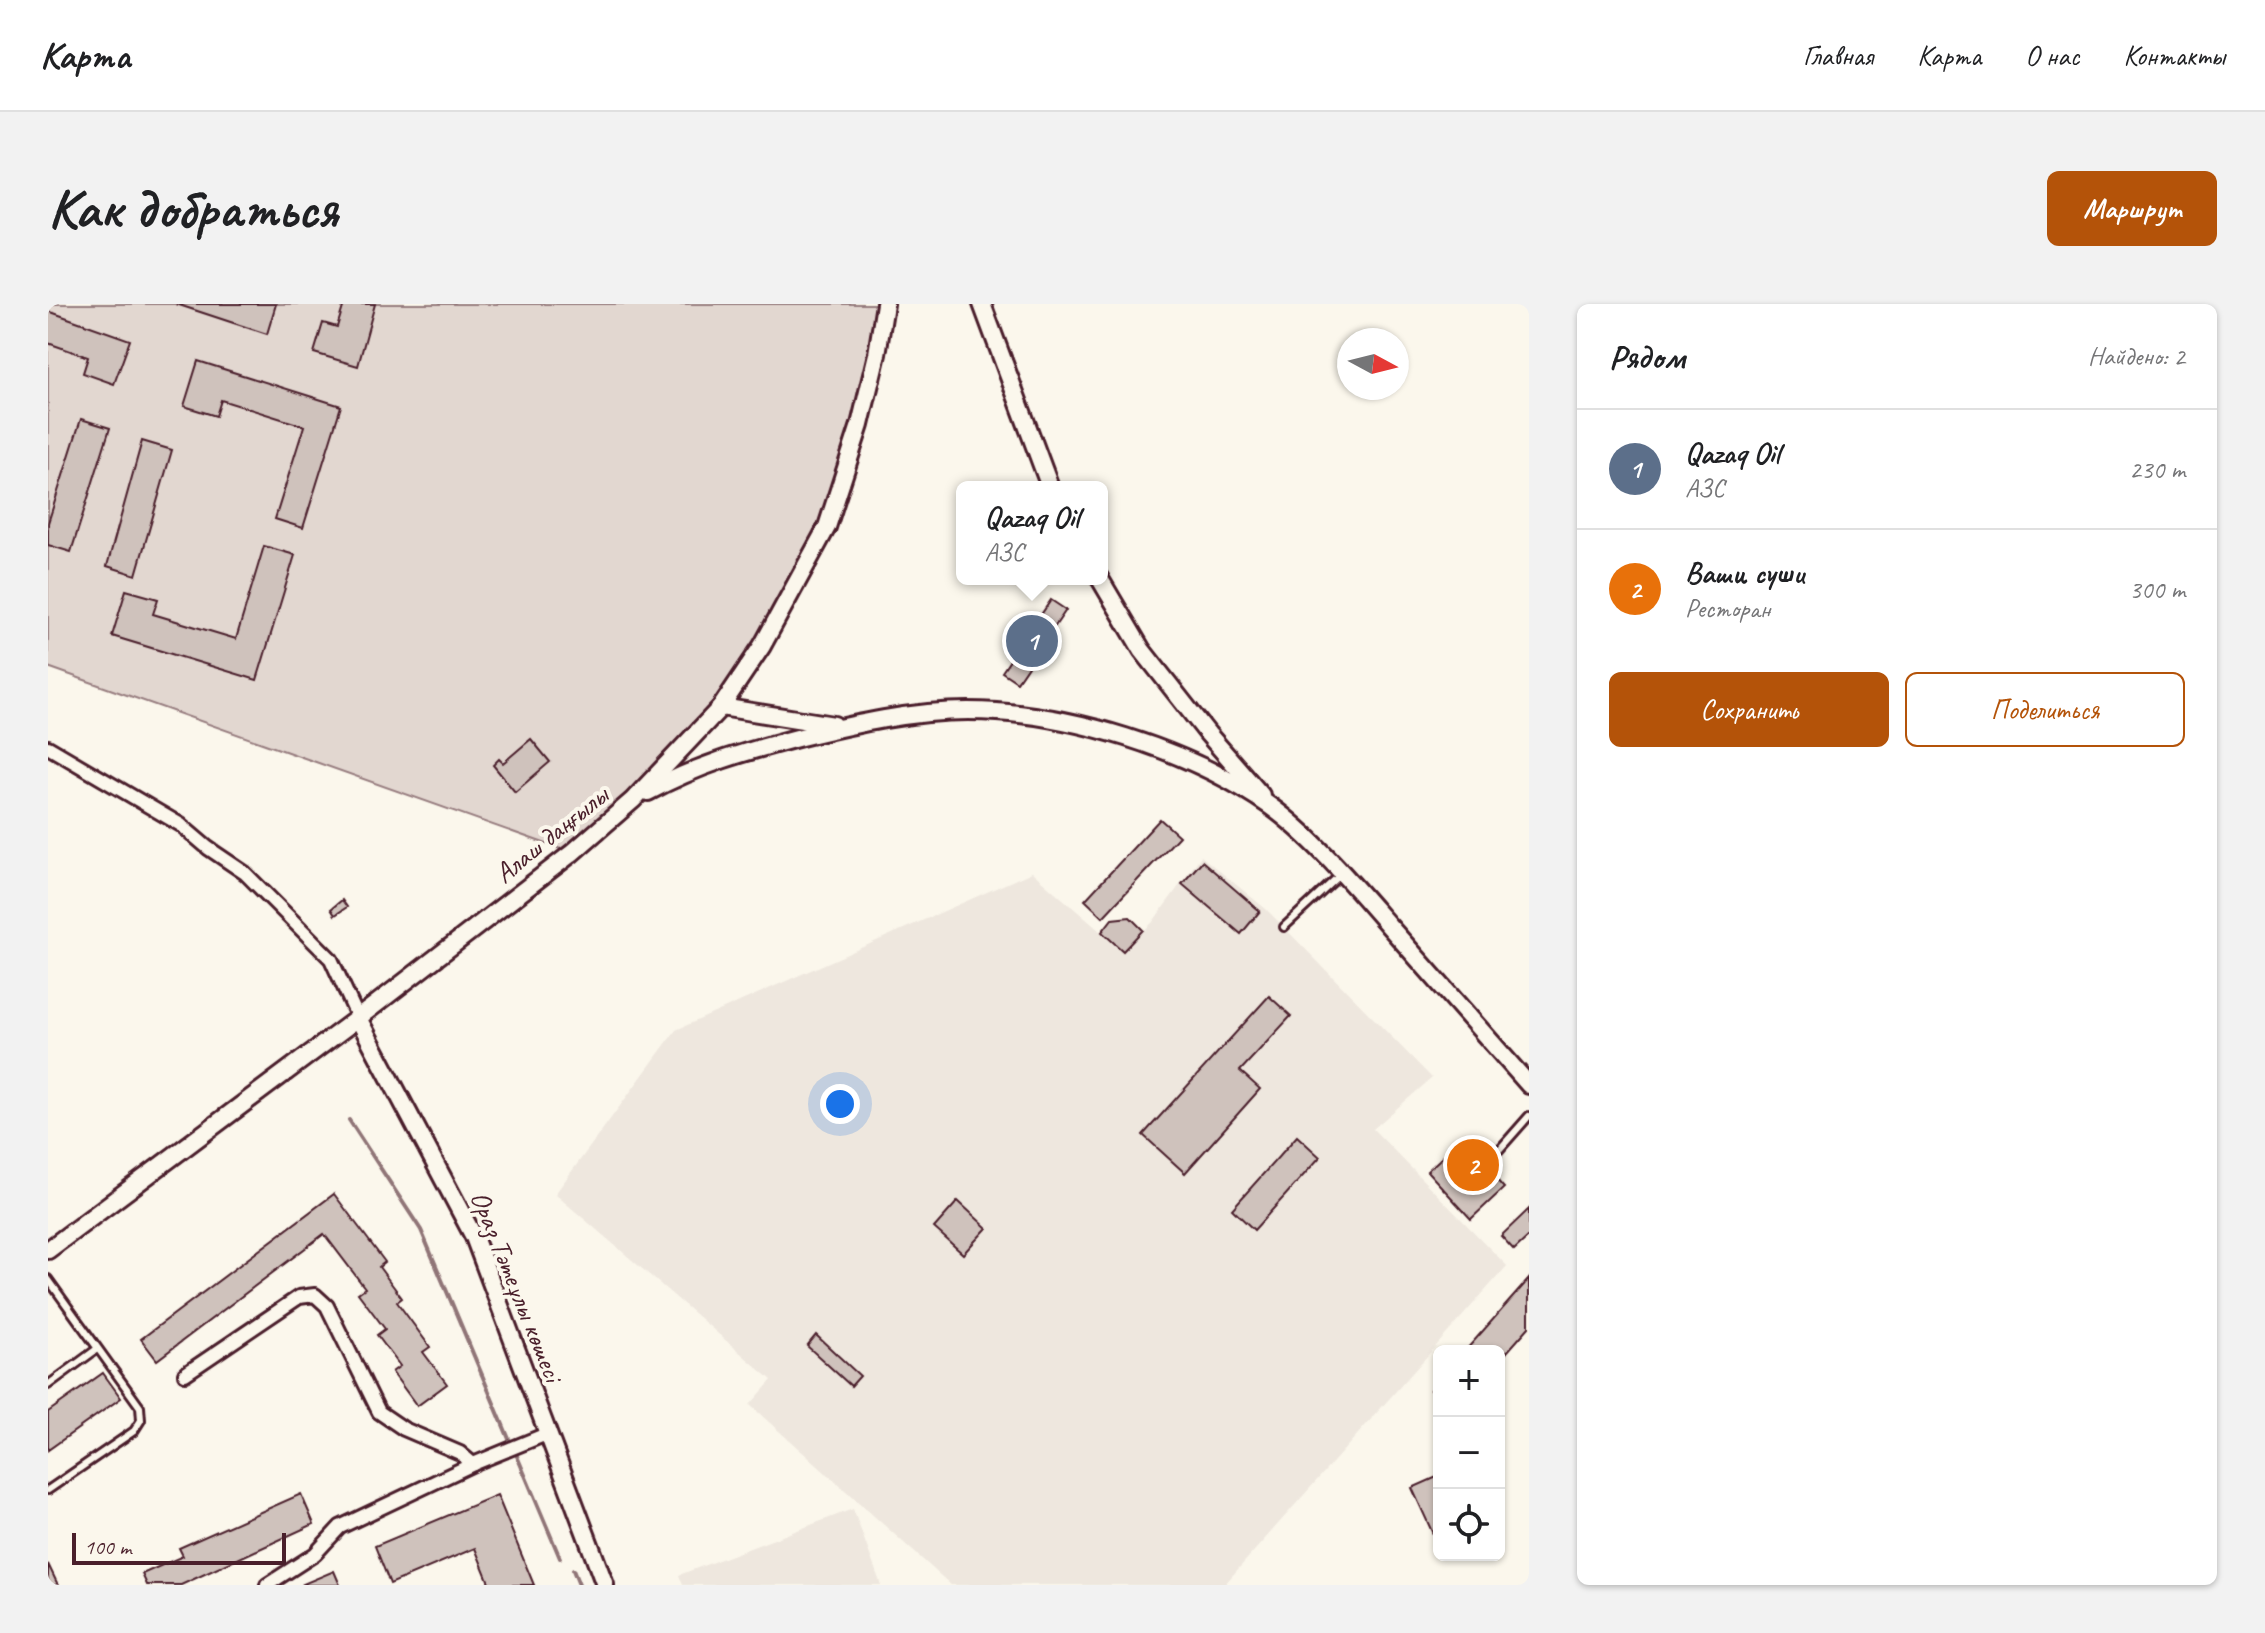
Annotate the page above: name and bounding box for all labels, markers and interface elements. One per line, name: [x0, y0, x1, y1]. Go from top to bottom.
text: Карта: [40, 32, 130, 79]
text: Главная: [1803, 38, 1873, 73]
text: Карта: [1917, 38, 1981, 73]
text: О нас: [2025, 38, 2079, 73]
text: Контакты: [2123, 38, 2225, 73]
button: Маршрут: [2047, 171, 2217, 246]
text: Как добраться: [48, 173, 338, 244]
north arrow: [1337, 328, 1409, 400]
text: Рядом: [1609, 335, 1685, 378]
text: Найдено: 2: [2088, 340, 2185, 373]
text: Qazaq Oil: [1685, 434, 1780, 472]
text: 1: [1629, 453, 1641, 486]
text: 230 m: [2129, 453, 2185, 486]
text: АЗС: [1685, 472, 1724, 505]
popup: [956, 481, 1108, 585]
text: Qazaq Oil: [985, 498, 1079, 536]
text: АЗС: [985, 536, 1024, 569]
text: Ваши суши: [1685, 554, 1804, 592]
text: 2: [1629, 573, 1641, 606]
text: 300 m: [2129, 573, 2185, 606]
text: Ресторан: [1685, 592, 1770, 625]
pin: 1: [1006, 611, 1058, 671]
button: Сохранить: [1609, 672, 1889, 747]
button: Поделиться: [1905, 672, 2185, 747]
street label: Алаш даңғылы: [487, 776, 617, 890]
your location: [820, 1084, 860, 1124]
pin: 2: [1447, 1135, 1499, 1195]
street label: Ораз Тәтеұлы көшесі: [463, 1186, 573, 1390]
map controls: [1433, 1345, 1505, 1561]
button: +: [1433, 1345, 1505, 1417]
button: −: [1433, 1417, 1505, 1489]
button: locate: [1433, 1489, 1505, 1561]
scale bar: [72, 1529, 286, 1565]
text: 100 m: [84, 1533, 131, 1561]

